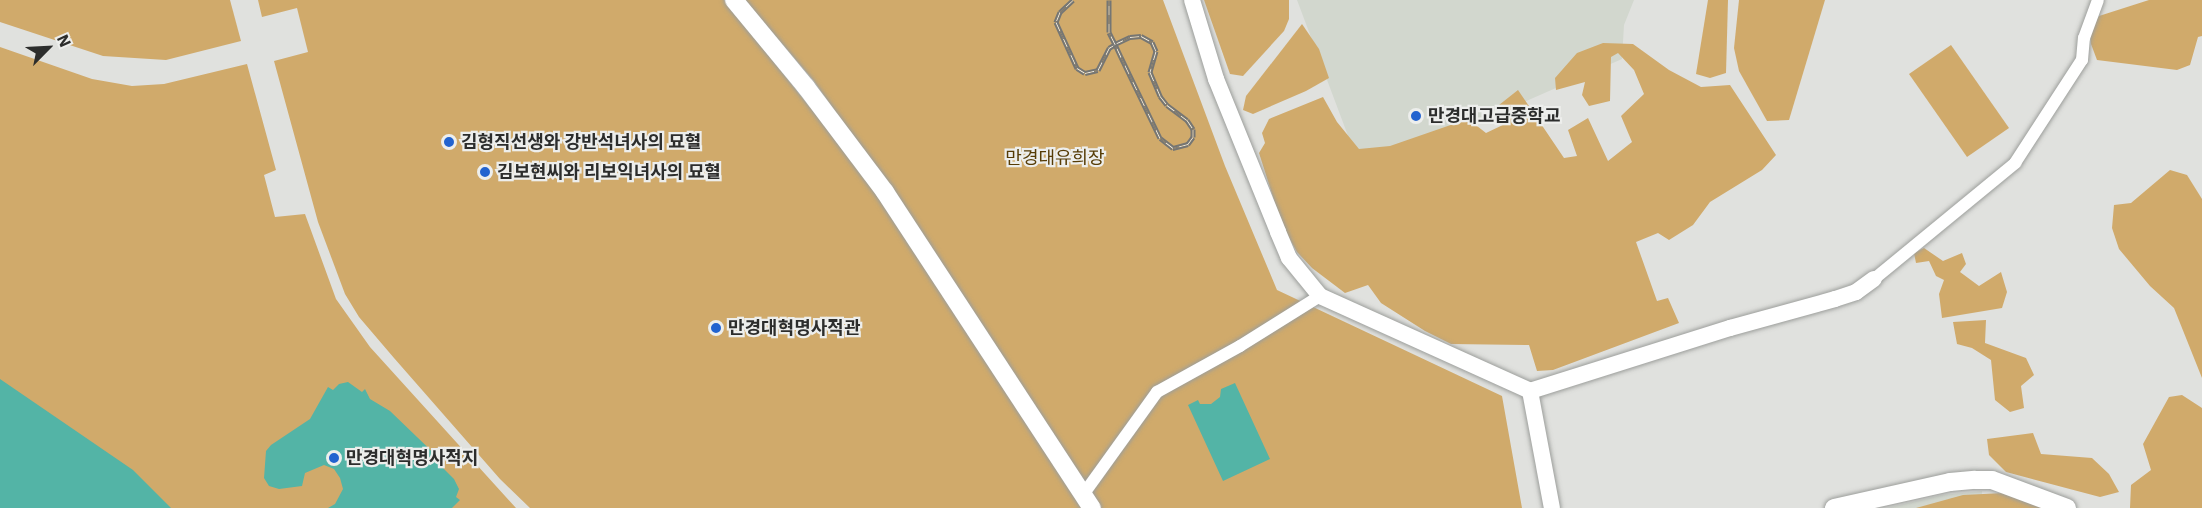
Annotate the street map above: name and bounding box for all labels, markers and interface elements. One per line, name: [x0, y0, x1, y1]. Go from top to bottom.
north arrow: [18, 18, 78, 78]
text: N: [53, 31, 76, 50]
place label: 만경대고급중학교: [1428, 105, 1560, 127]
marker: 만경대고급중학교: [1409, 109, 1423, 123]
place label: 김형직선생와 강반석녀사의 묘혈: [461, 131, 701, 153]
marker: 김형직선생와 강반석녀사의 묘혈: [442, 135, 456, 149]
park label: 만경대유희장: [1005, 147, 1105, 169]
place label: 김보현씨와 리보익녀사의 묘혈: [497, 161, 721, 183]
marker: 김보현씨와 리보익녀사의 묘혈: [478, 165, 492, 179]
place label: 만경대혁명사적관: [728, 317, 860, 339]
marker: 만경대혁명사적관: [709, 321, 723, 335]
place label: 만경대혁명사적지: [346, 447, 478, 469]
marker: 만경대혁명사적지: [327, 451, 341, 465]

